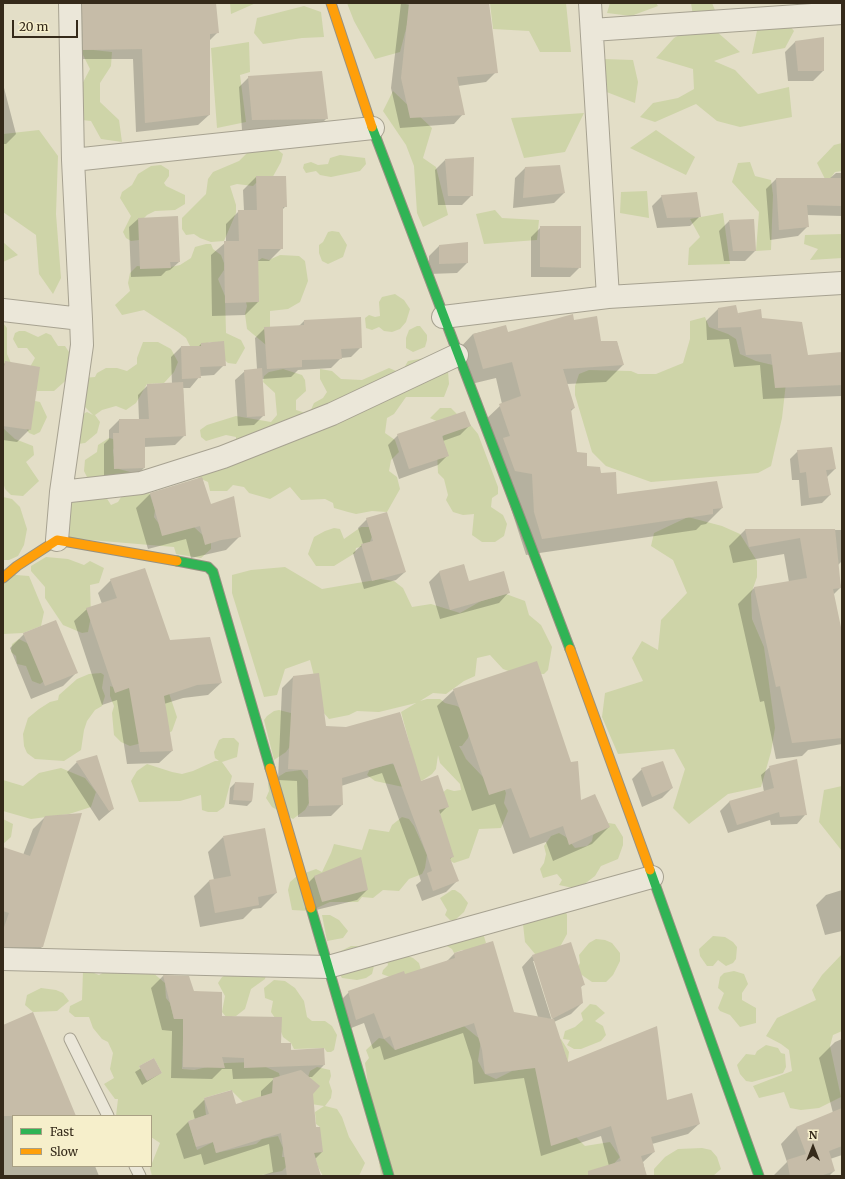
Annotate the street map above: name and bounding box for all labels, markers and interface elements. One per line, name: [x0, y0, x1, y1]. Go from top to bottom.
scale bar: [14, 12, 80, 38]
text: 20 m: [19, 19, 48, 34]
legend: [12, 1115, 152, 1167]
text: Fast: [50, 1124, 74, 1139]
north arrow: [793, 1127, 833, 1167]
text: N: [809, 1128, 817, 1142]
text: Slow: [50, 1144, 78, 1159]

